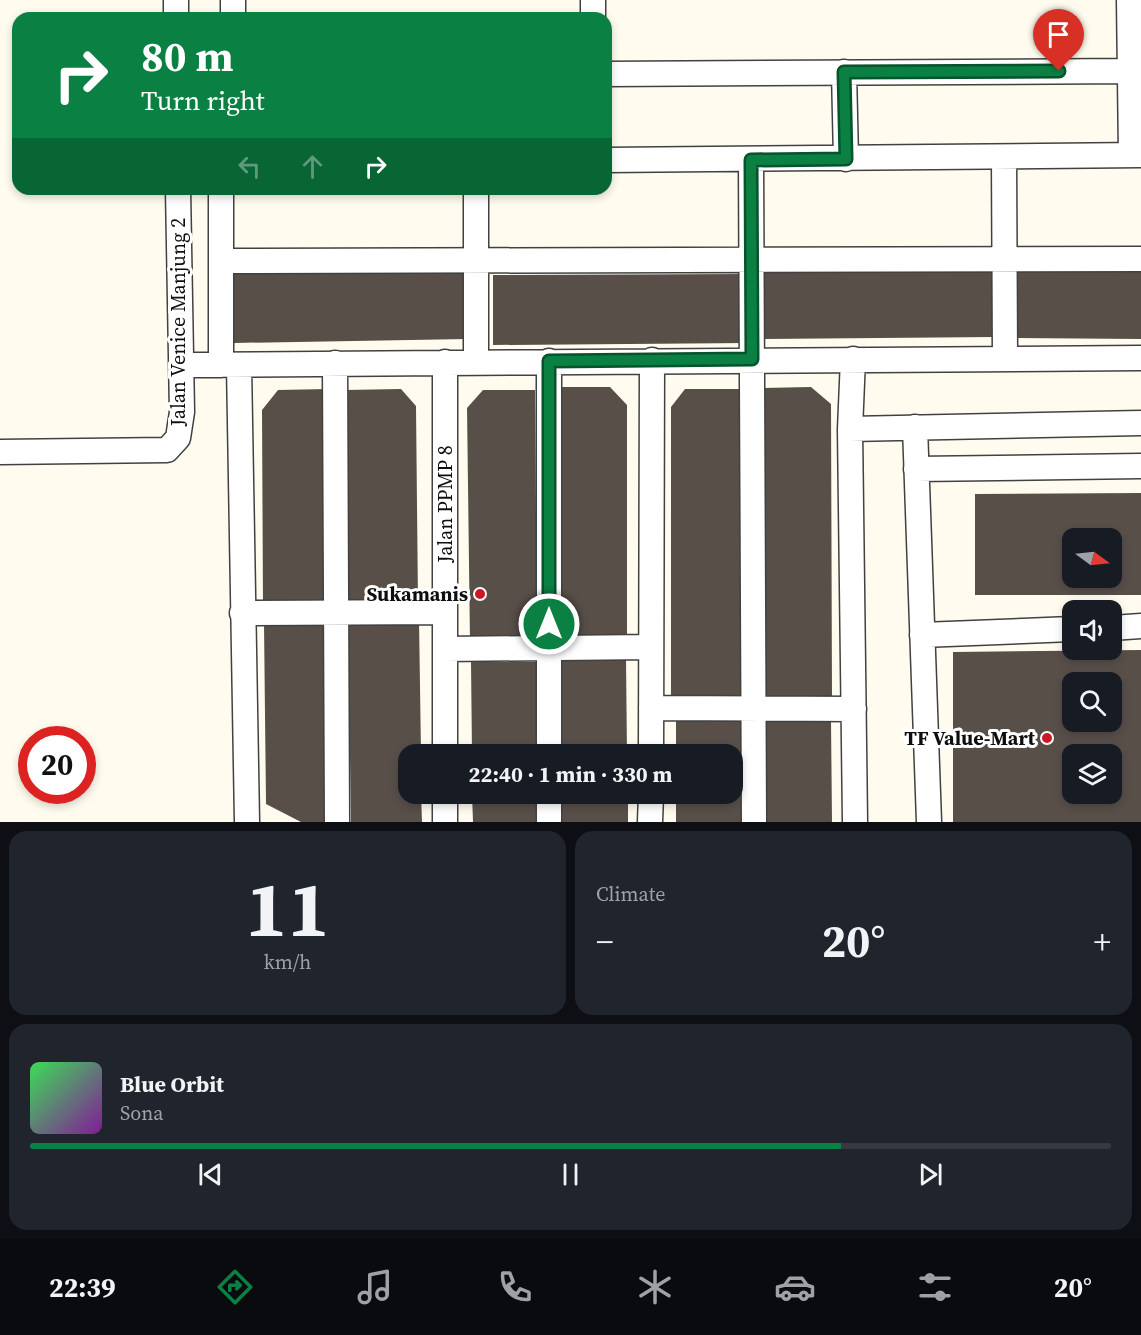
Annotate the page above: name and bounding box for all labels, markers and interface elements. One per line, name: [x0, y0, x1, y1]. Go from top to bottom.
pin: [1033, 9, 1084, 71]
icon: arrive: [1042, 18, 1075, 51]
text: 80 m: [141, 27, 234, 85]
icon: right: [42, 36, 120, 114]
text: Turn right: [141, 82, 265, 119]
icon: left: [233, 150, 266, 183]
icon: ahead: [296, 150, 329, 183]
icon: right: [359, 150, 392, 183]
street label: Jalan Venice Manjung 2: [164, 218, 192, 427]
street label: Jalan PPMP 8: [431, 445, 459, 564]
north arrow: [1062, 528, 1122, 588]
map controls: [1062, 528, 1122, 804]
place label: Sukamanis: [366, 580, 468, 608]
marker: Sukamanis: [473, 587, 487, 601]
position arrow: [517, 592, 581, 656]
button: sound: [1062, 600, 1122, 660]
button: search: [1062, 672, 1122, 732]
place label: TF Value-Mart: [904, 724, 1036, 752]
speed limit sign: 20: [18, 726, 96, 804]
marker: TF Value-Mart: [1040, 731, 1054, 745]
button: layers: [1062, 744, 1122, 804]
text: 22:40 · 1 min · 330 m: [469, 759, 672, 789]
text: 11: [245, 855, 330, 962]
text: Climate: [596, 880, 665, 908]
text: 20°: [822, 910, 885, 972]
text: −: [596, 919, 614, 964]
text: +: [1093, 919, 1111, 964]
text: km/h: [264, 948, 311, 976]
text: Blue Orbit: [120, 1069, 224, 1099]
text: Sona: [120, 1099, 164, 1127]
icon: previous: [194, 1158, 227, 1191]
icon: pause: [554, 1158, 587, 1191]
icon: next: [914, 1158, 947, 1191]
icon: directions: [214, 1266, 256, 1308]
icon: music: [354, 1266, 396, 1308]
icon: phone: [494, 1266, 536, 1308]
icon: climate: [634, 1266, 676, 1308]
icon: car: [774, 1266, 816, 1308]
icon: filters: [914, 1266, 956, 1308]
text: 22:39: [49, 1269, 116, 1306]
text: 20°: [1054, 1269, 1092, 1306]

